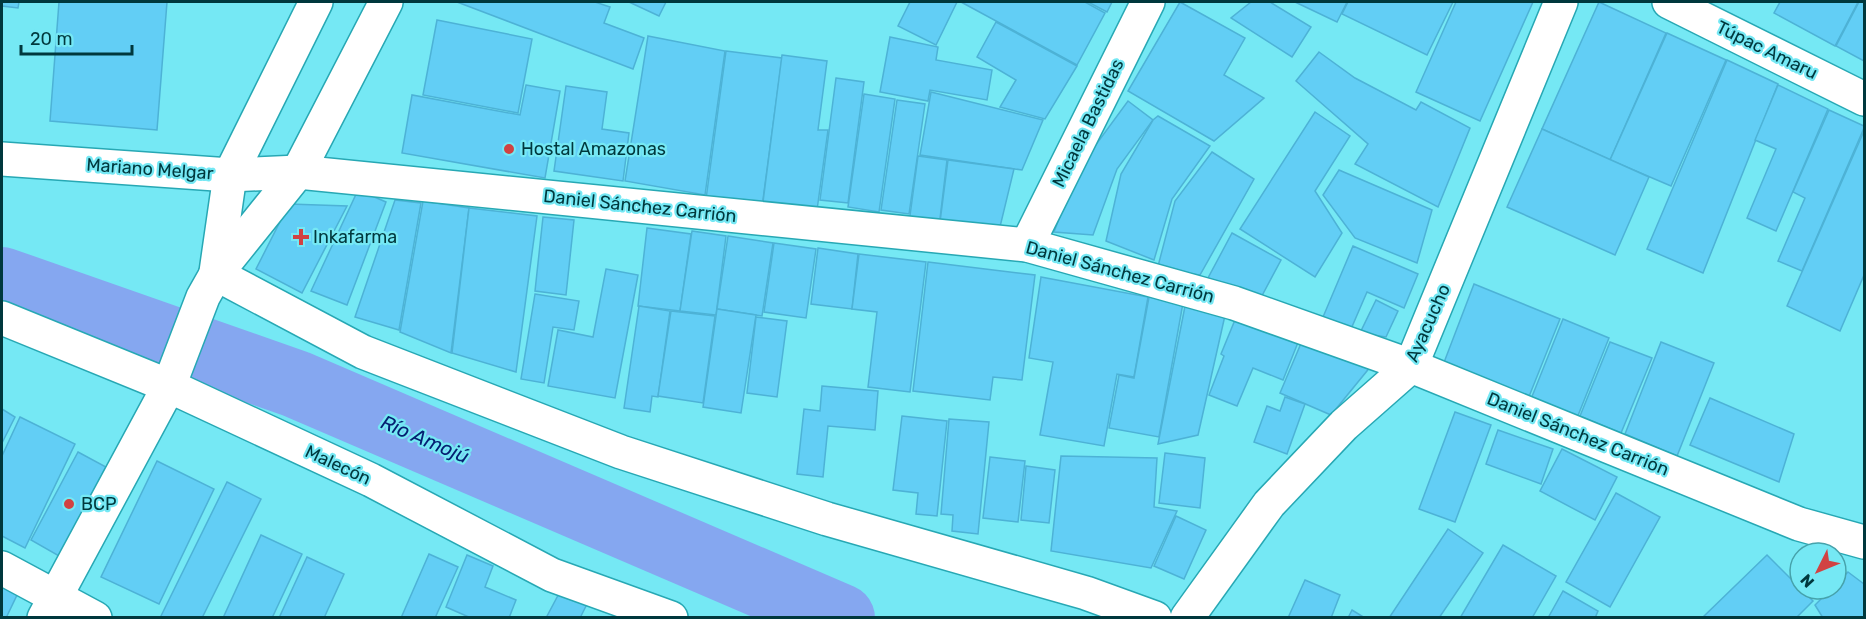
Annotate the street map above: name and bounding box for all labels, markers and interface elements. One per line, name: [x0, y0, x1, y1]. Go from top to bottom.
street label: Túpac Amaru: [1713, 16, 1821, 84]
scale bar: [21, 18, 132, 56]
text: 20 m: [30, 28, 72, 50]
street label: Micaela Bastidas: [1047, 55, 1129, 191]
place label: Hostal Amazonas: [521, 138, 666, 160]
marker: Hostal Amazonas: [502, 142, 516, 156]
street label: Mariano Melgar: [86, 154, 214, 184]
street label: Daniel Sánchez Carrión: [542, 185, 738, 227]
place label: Inkafarma: [313, 226, 397, 248]
marker: Inkafarma: [294, 230, 308, 244]
street label: Daniel Sánchez Carrión: [1023, 236, 1217, 308]
street label: Ayacucho: [1401, 281, 1455, 365]
street label: Daniel Sánchez Carrión: [1484, 387, 1672, 481]
water label: Río Amojú: [377, 410, 473, 468]
street label: Malecón: [302, 440, 374, 490]
place label: BCP: [81, 493, 117, 515]
marker: BCP: [62, 497, 76, 511]
north arrow: [1788, 541, 1848, 601]
text: N: [1797, 570, 1818, 592]

